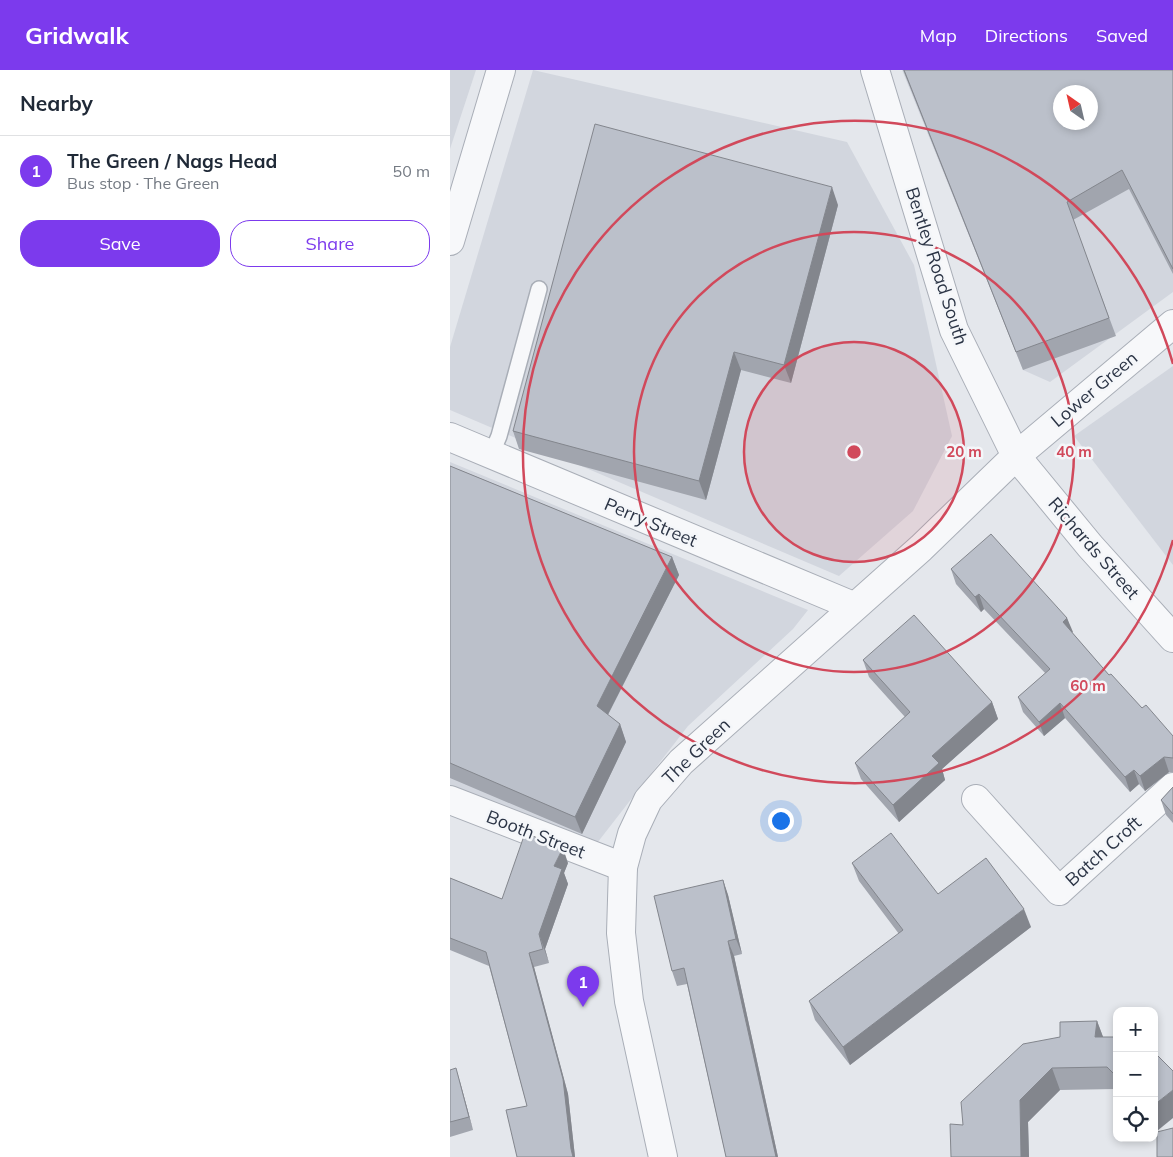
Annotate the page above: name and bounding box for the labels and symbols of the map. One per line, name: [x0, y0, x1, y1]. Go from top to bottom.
north arrow: [1053, 85, 1098, 130]
street label: Bentley Road South: [901, 184, 973, 348]
street label: Lower Green: [1046, 346, 1142, 432]
text: 20 m: [946, 442, 982, 461]
text: 40 m: [1056, 442, 1092, 461]
centre of rings: [845, 443, 863, 461]
street label: Perry Street: [601, 492, 701, 552]
street label: Richards Street: [1043, 492, 1145, 604]
text: 60 m: [1070, 676, 1106, 695]
street label: The Green: [657, 713, 735, 789]
street label: Booth Street: [483, 805, 589, 863]
your location: [768, 808, 794, 834]
street label: Batch Croft: [1060, 811, 1146, 891]
pin: 1: [567, 966, 599, 1007]

